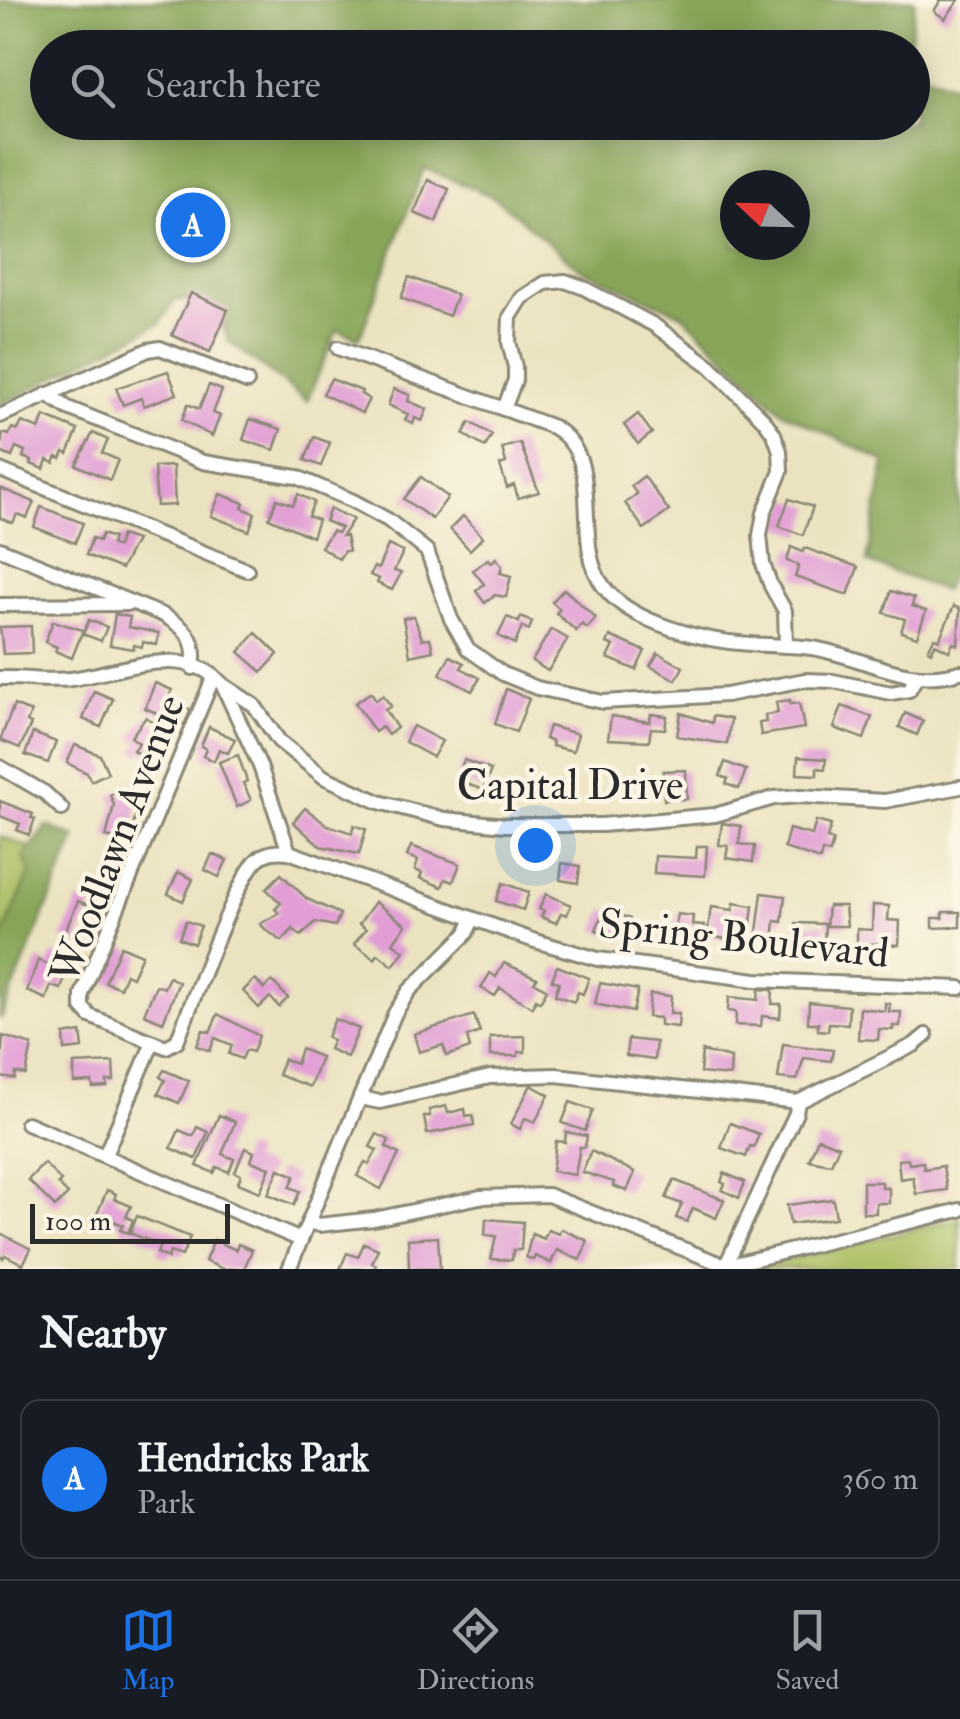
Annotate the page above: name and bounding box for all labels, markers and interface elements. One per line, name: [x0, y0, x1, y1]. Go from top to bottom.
search box: [30, 30, 930, 140]
icon: search: [65, 58, 120, 113]
text: Search here: [145, 61, 321, 109]
north arrow: [720, 170, 810, 260]
pin: A: [160, 188, 226, 262]
street label: Woodlawn Avenue: [38, 688, 197, 993]
street label: Capital Drive: [457, 760, 683, 812]
your location: [510, 820, 561, 871]
street label: Spring Boulevard: [596, 898, 892, 980]
scale bar: [30, 1199, 230, 1244]
text: 100 m: [45, 1204, 111, 1239]
text: Nearby: [40, 1308, 166, 1360]
text: Hendricks Park: [137, 1435, 369, 1483]
text: A: [64, 1459, 85, 1499]
text: 360 m: [842, 1459, 918, 1499]
text: Park: [137, 1483, 195, 1523]
tab: Map: [121, 1603, 176, 1698]
tab: Directions: [417, 1603, 534, 1698]
tab: Saved: [775, 1603, 839, 1698]

